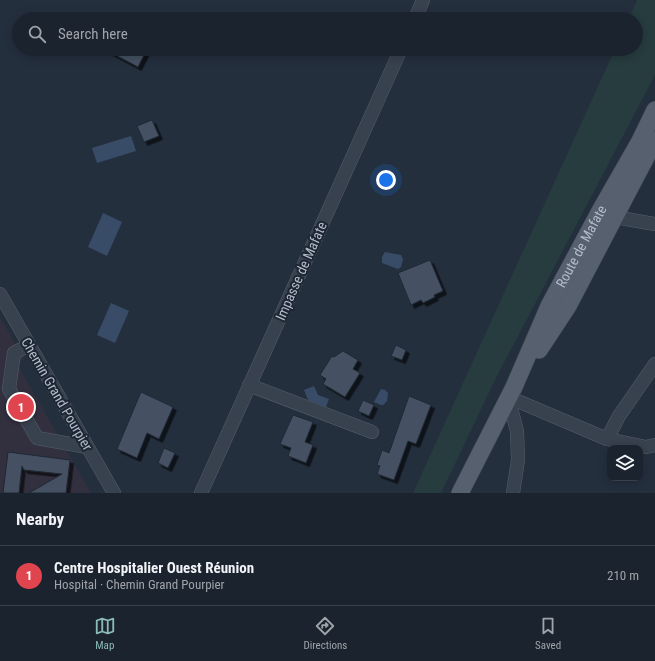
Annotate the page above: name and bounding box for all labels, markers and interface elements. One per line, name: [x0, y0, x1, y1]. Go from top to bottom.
search box: [12, 12, 643, 56]
icon: search: [26, 23, 48, 45]
text: Search here: [58, 25, 128, 43]
your location: [376, 170, 396, 190]
street label: Route de Mafate: [552, 202, 610, 290]
street label: Impasse de Mafate: [272, 219, 330, 323]
street label: Chemin Grand Pourpier: [18, 335, 96, 453]
pin: 1: [8, 392, 34, 422]
map controls: [607, 445, 643, 481]
button: layers: [607, 445, 643, 481]
text: Nearby: [16, 509, 64, 529]
text: Centre Hospitalier Ouest Réunion: [54, 559, 254, 577]
text: 1: [26, 568, 32, 583]
text: 210 m: [607, 568, 639, 583]
text: Hospital · Chemin Grand Pourpier: [54, 577, 225, 592]
tab: Map: [94, 615, 116, 652]
tab: Directions: [303, 615, 347, 652]
tab: Saved: [535, 615, 561, 652]

